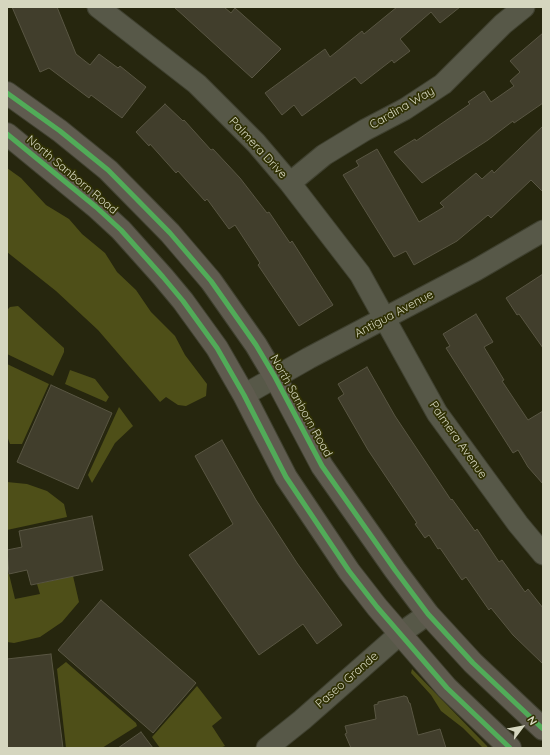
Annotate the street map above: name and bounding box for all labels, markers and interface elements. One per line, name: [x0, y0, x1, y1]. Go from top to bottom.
street label: Cardina Way: [367, 84, 437, 132]
street label: Palmera Drive: [226, 114, 290, 182]
street label: North Sanborn Road: [23, 133, 121, 217]
street label: Antigua Avenue: [352, 287, 436, 341]
street label: North Sanborn Road: [267, 352, 335, 460]
street label: Palmera Avenue: [426, 399, 490, 481]
street label: Paseo Grande: [313, 649, 381, 711]
north arrow: [502, 707, 542, 747]
text: N: [524, 713, 540, 728]

